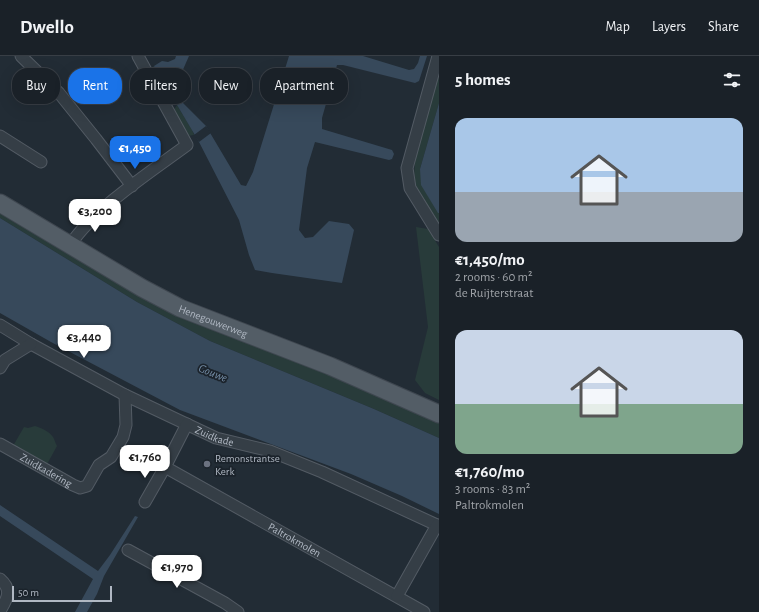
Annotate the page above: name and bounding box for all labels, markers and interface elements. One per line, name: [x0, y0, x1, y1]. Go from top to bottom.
text: Dwello: [20, 18, 74, 37]
text: Map: [605, 20, 630, 34]
text: Layers: [652, 20, 686, 34]
text: Share: [708, 20, 739, 34]
chip: Buy: [12, 68, 60, 104]
chip: Rent: [68, 68, 122, 104]
chip: Filters: [130, 68, 191, 104]
chip: New: [199, 68, 252, 104]
chip: Apartment: [260, 68, 348, 104]
icon: filters: [721, 69, 743, 91]
text: 5 homes: [455, 71, 511, 88]
pin: €1,450: [102, 136, 168, 170]
text: €1,450: [119, 142, 151, 155]
icon: home: [563, 144, 635, 216]
pin: €3,200: [62, 199, 128, 233]
text: €3,200: [78, 205, 112, 218]
text: €1,450/mo: [455, 251, 525, 268]
text: 2 rooms · 60 m²: [455, 271, 532, 284]
text: de Ruijterstraat: [455, 287, 533, 300]
street label: Henegouwerweg: [177, 303, 250, 339]
pin: €3,440: [51, 325, 117, 359]
text: €3,440: [67, 331, 101, 344]
icon: home: [563, 356, 635, 428]
water label: Gouwe: [197, 362, 229, 384]
street label: Zuidkade: [194, 424, 235, 448]
pin: €1,760: [112, 445, 178, 479]
street label: Zuidkadering: [18, 451, 75, 489]
text: €1,760: [129, 451, 161, 464]
place label: Remonstrantse Kerk: [215, 453, 280, 477]
marker: Remonstrantse Kerk: [202, 459, 212, 469]
text: €1,760/mo: [455, 463, 524, 480]
text: 3 rooms · 83 m²: [455, 483, 530, 496]
text: Paltrokmolen: [455, 499, 524, 512]
street label: Paltrokmolen: [267, 521, 323, 559]
pin: €1,970: [144, 555, 210, 589]
text: €1,970: [161, 561, 193, 574]
scale bar: [12, 584, 112, 603]
text: 50 m: [18, 587, 39, 598]

